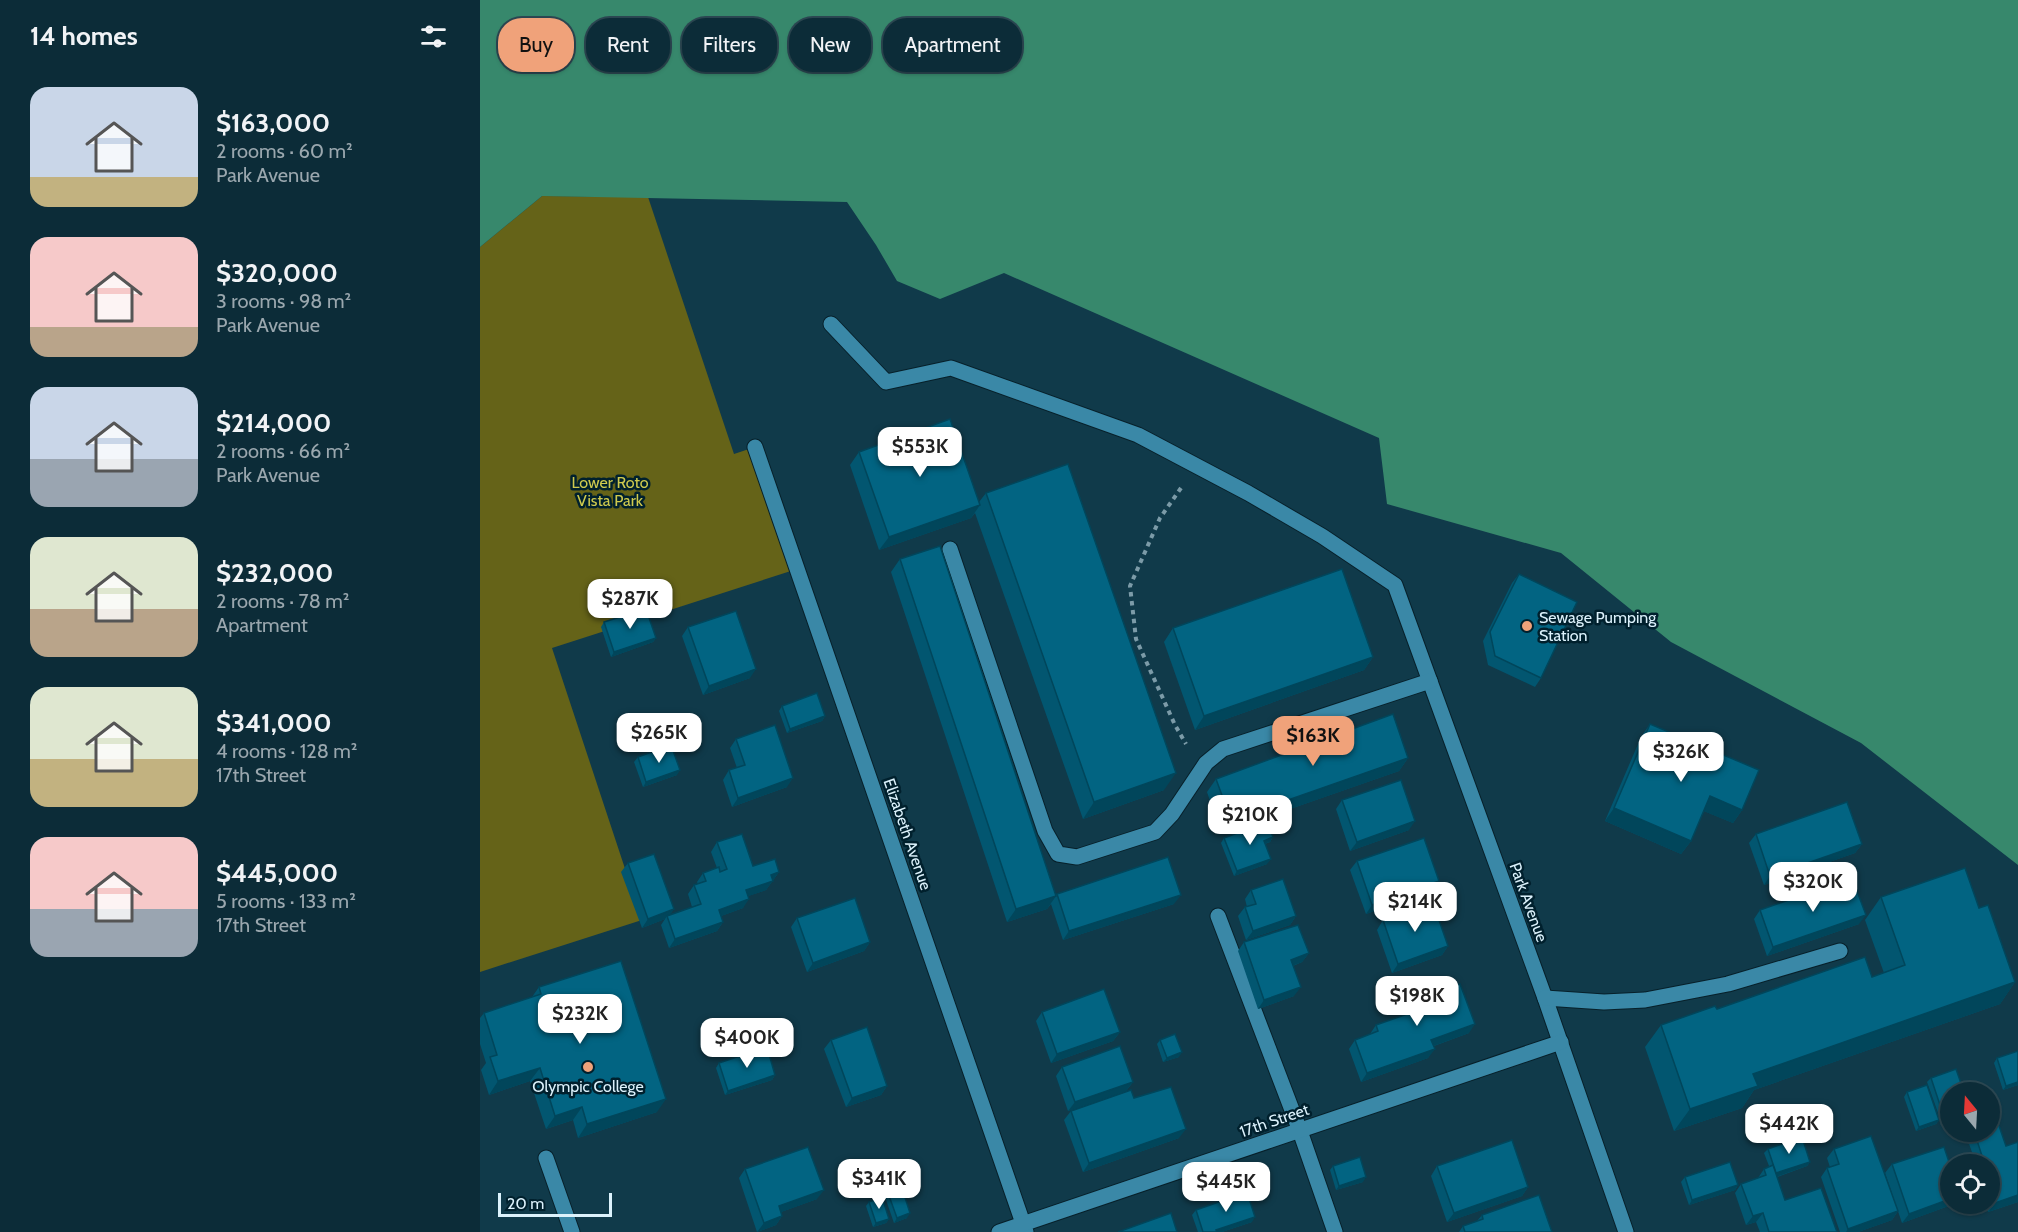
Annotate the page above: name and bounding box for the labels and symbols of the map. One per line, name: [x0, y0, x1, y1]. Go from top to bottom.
pin: $553K: [878, 427, 962, 478]
park label: Lower Roto Vista Park: [571, 473, 649, 510]
pin: $287K: [588, 579, 672, 630]
place label: Sewage Pumping Station: [1539, 608, 1657, 645]
marker: Sewage Pumping Station: [1520, 619, 1534, 633]
pin: $265K: [617, 713, 701, 764]
pin: $163K: [1271, 716, 1355, 767]
pin: $326K: [1639, 732, 1723, 783]
street label: Elizabeth Avenue: [880, 776, 936, 892]
pin: $210K: [1208, 795, 1292, 846]
street label: Park Avenue: [1505, 860, 1552, 944]
pin: $320K: [1771, 862, 1855, 913]
pin: $214K: [1373, 882, 1457, 933]
pin: $198K: [1375, 976, 1459, 1027]
pin: $232K: [538, 994, 622, 1045]
pin: $400K: [705, 1018, 789, 1069]
marker: Olympic College: [581, 1060, 595, 1074]
place label: Olympic College: [532, 1077, 644, 1096]
north arrow: [1940, 1082, 2000, 1142]
street label: 17th Street: [1237, 1100, 1312, 1141]
pin: $442K: [1747, 1104, 1831, 1155]
pin: $341K: [837, 1159, 921, 1210]
pin: $445K: [1184, 1162, 1268, 1213]
scale bar: [498, 1190, 612, 1218]

